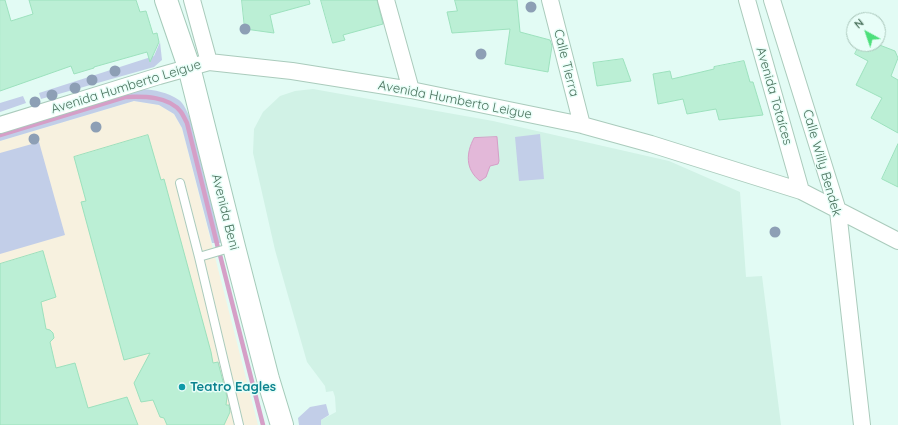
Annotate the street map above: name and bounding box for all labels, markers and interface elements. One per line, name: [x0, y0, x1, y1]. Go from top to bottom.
north arrow: [846, 12, 886, 52]
text: N: [851, 16, 867, 32]
street label: Calle Tierra: [550, 28, 582, 98]
street label: Avenida Totaíces: [753, 45, 795, 147]
street label: Avenida Humberto Leigue: [49, 57, 203, 117]
street label: Avenida Humberto Leigue: [377, 77, 533, 123]
street label: Calle Willy Bendek: [799, 108, 845, 218]
street label: Avenida Beni: [208, 172, 242, 252]
place label: Teatro Eagles: [190, 379, 276, 395]
marker: Teatro Eagles: [177, 382, 187, 392]

